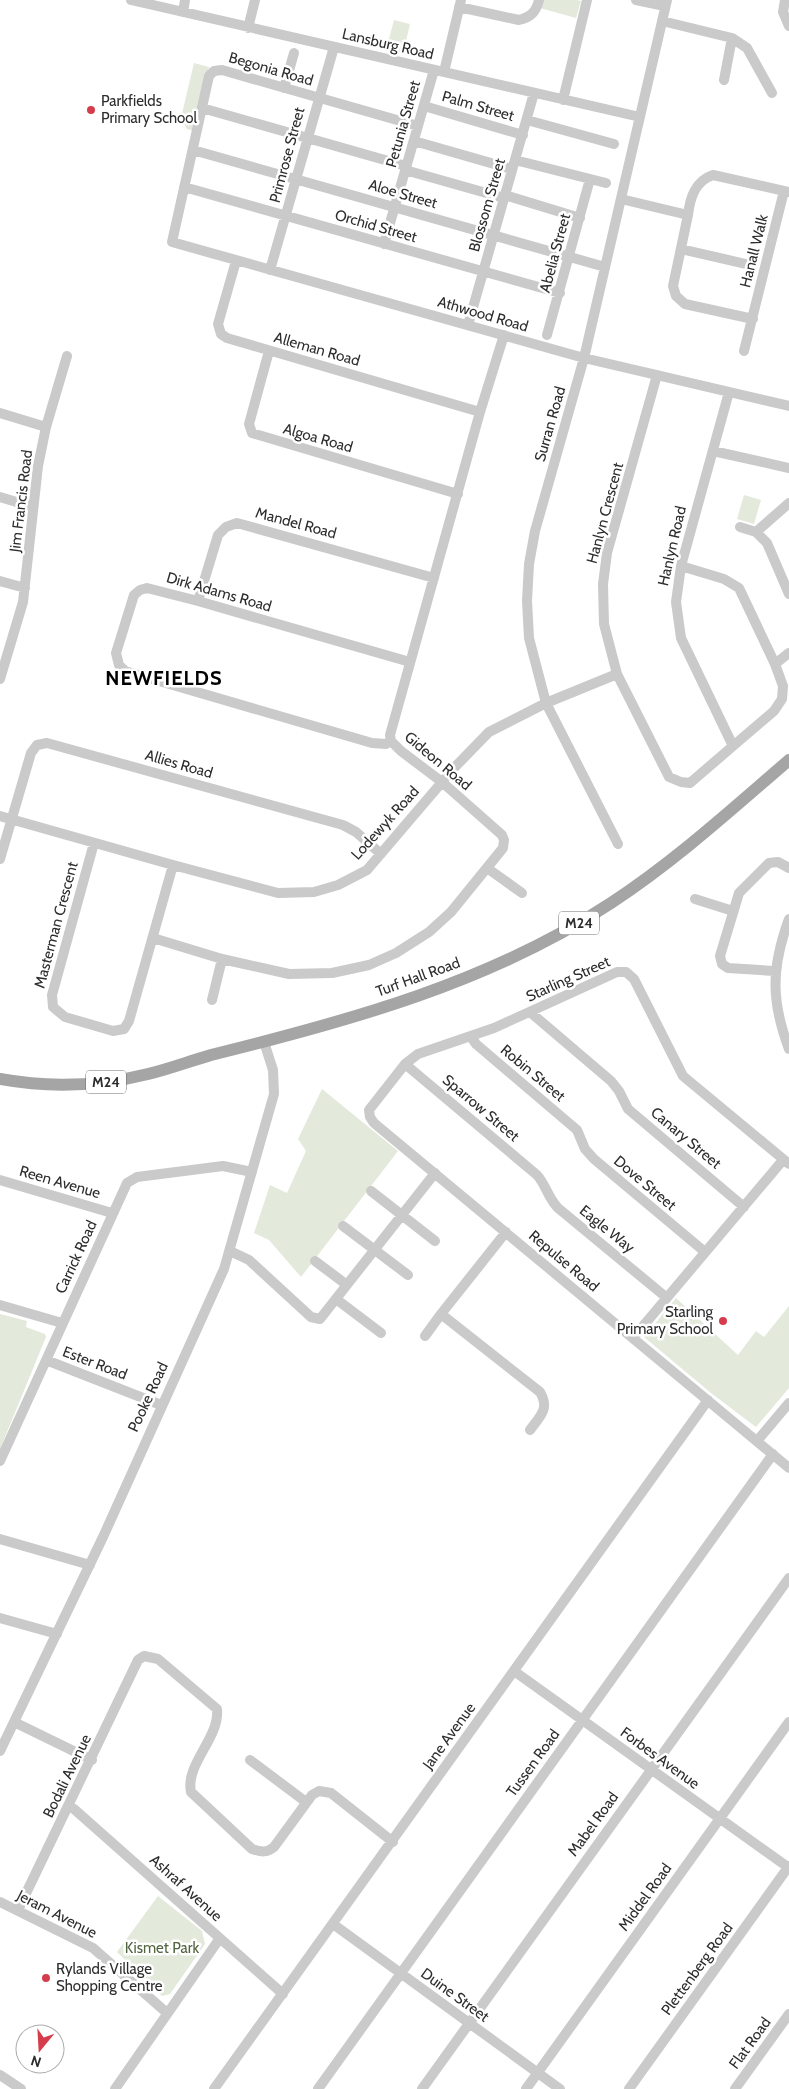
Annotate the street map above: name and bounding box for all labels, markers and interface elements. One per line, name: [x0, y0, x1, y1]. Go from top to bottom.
street label: Lansburg Road: [340, 25, 436, 63]
street label: Begonia Road: [227, 48, 315, 90]
street label: Petunia Street: [382, 78, 424, 170]
street label: Palm Street: [440, 87, 516, 125]
place label: Parkfields Primary School: [101, 92, 198, 127]
marker: Parkfields Primary School: [85, 104, 97, 116]
street label: Primrose Street: [266, 105, 308, 205]
street label: Blossom Street: [465, 156, 509, 254]
street label: Aloe Street: [367, 176, 439, 212]
street label: Orchid Street: [333, 206, 419, 246]
street label: Abelia Street: [536, 212, 574, 294]
street label: Hanall Walk: [736, 212, 772, 289]
street label: Athwood Road: [436, 292, 530, 336]
street label: Alleman Road: [272, 328, 362, 370]
street label: Surran Road: [531, 384, 569, 464]
street label: Algoa Road: [281, 419, 355, 457]
street label: Jim Francis Road: [6, 449, 36, 554]
street label: Hanlyn Crescent: [583, 460, 627, 566]
street label: Mandel Road: [254, 504, 338, 542]
street label: Hanlyn Road: [654, 504, 690, 588]
street label: Dirk Adams Road: [164, 568, 274, 616]
district label: NEWFIELDS: [105, 666, 223, 690]
street label: Gideon Road: [401, 728, 475, 794]
street label: Allies Road: [143, 746, 215, 782]
street label: Lodewyk Road: [347, 783, 423, 863]
street label: Masterman Crescent: [30, 860, 82, 990]
road number: M24: [559, 911, 599, 934]
street label: Starling Street: [523, 952, 613, 1006]
street label: Turf Hall Road: [373, 953, 463, 1001]
street label: Robin Street: [497, 1041, 569, 1105]
road number: M24: [86, 1070, 126, 1094]
street label: Sparrow Street: [439, 1071, 523, 1145]
street label: Canary Street: [647, 1103, 725, 1173]
street label: Dove Street: [610, 1152, 680, 1214]
street label: Reen Avenue: [17, 1162, 103, 1202]
street label: Eagle Way: [576, 1201, 638, 1257]
street label: Carrick Road: [51, 1218, 101, 1296]
street label: Repulse Road: [525, 1226, 603, 1296]
place label: Starling Primary School: [617, 1303, 714, 1338]
marker: Starling Primary School: [717, 1315, 729, 1327]
street label: Ester Road: [60, 1342, 130, 1384]
street label: Pooke Road: [124, 1359, 172, 1435]
street label: Jane Avenue: [418, 1699, 479, 1774]
street label: Forbes Avenue: [617, 1723, 703, 1793]
street label: Tussen Road: [503, 1726, 563, 1800]
street label: Bodali Avenue: [39, 1731, 95, 1821]
street label: Mabel Road: [564, 1788, 622, 1860]
street label: Ashraf Avenue: [146, 1851, 226, 1925]
street label: Middel Road: [615, 1860, 675, 1934]
street label: Jeram Avenue: [13, 1886, 100, 1942]
street label: Plettenberg Road: [657, 1919, 737, 2019]
park label: Kismet Park: [125, 1939, 200, 1957]
place label: Rylands Village Shopping Centre: [56, 1960, 163, 1995]
street label: Duine Street: [417, 1964, 493, 2026]
marker: Rylands Village Shopping Centre: [40, 1972, 52, 1984]
street label: Flat Road: [725, 2014, 775, 2072]
north arrow: [15, 2024, 65, 2074]
text: N: [28, 2051, 43, 2071]

